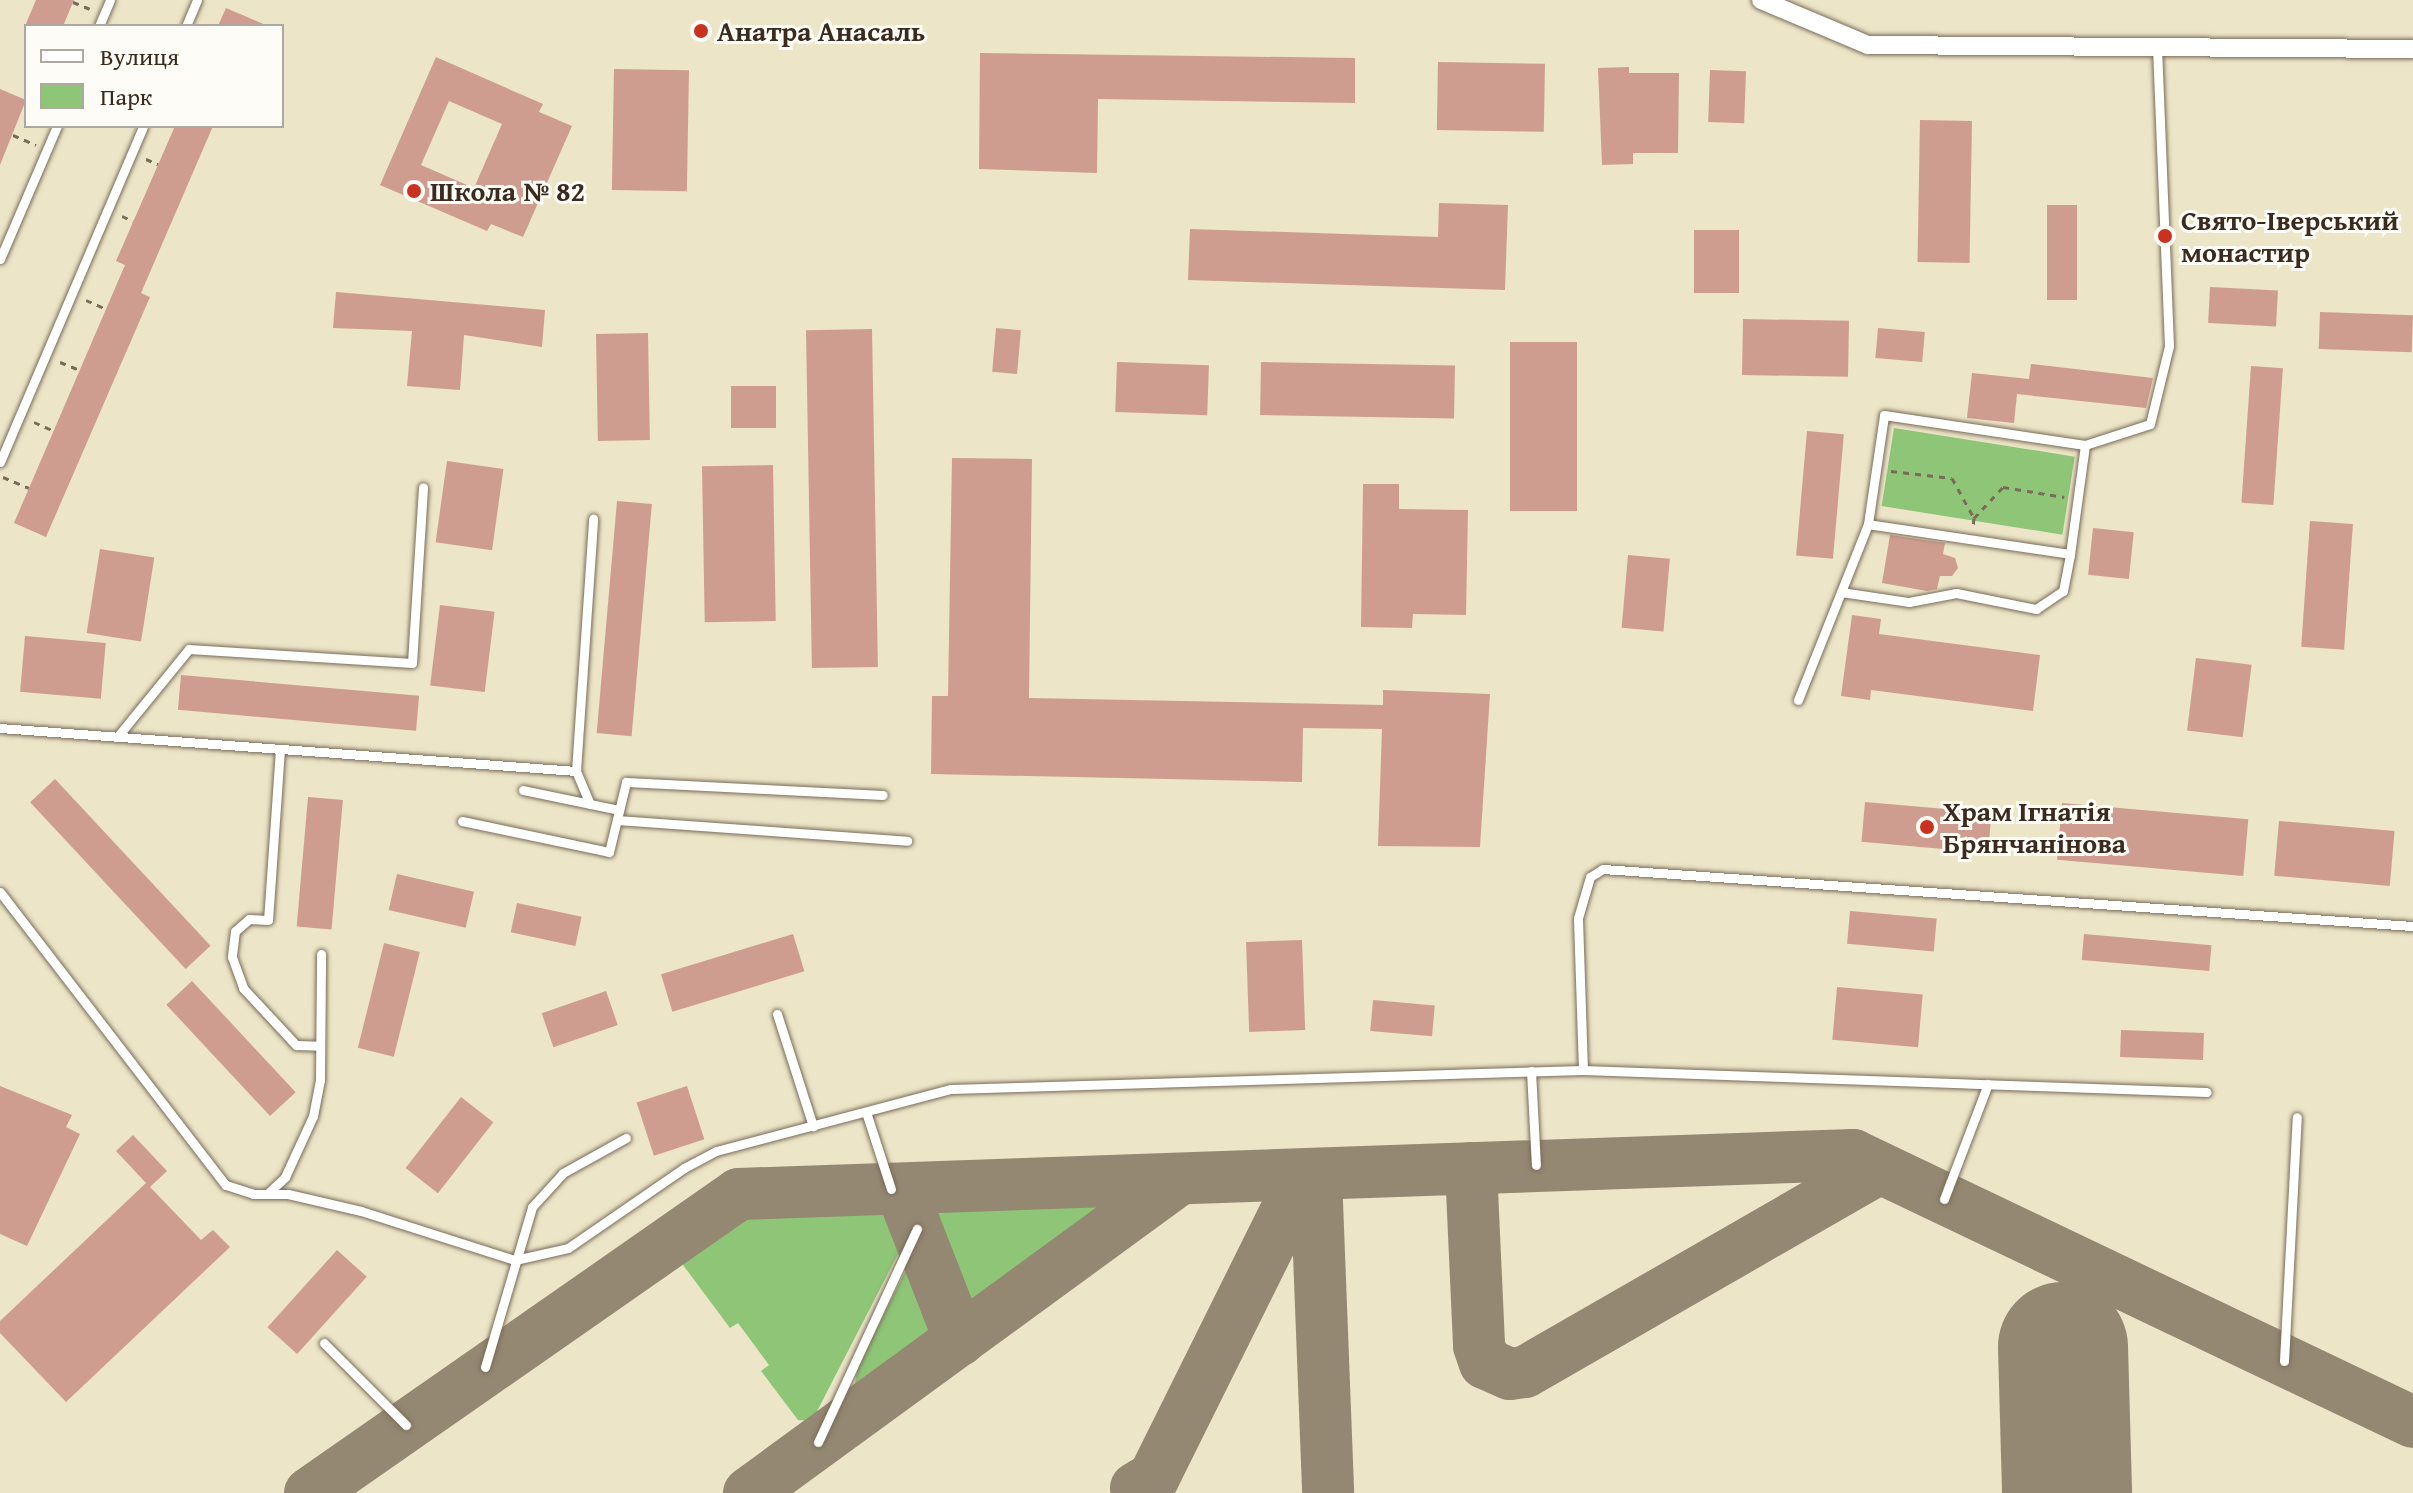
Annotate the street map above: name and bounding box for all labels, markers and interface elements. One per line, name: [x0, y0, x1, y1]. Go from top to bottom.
place label: Анатра Анасаль: [717, 14, 925, 48]
marker: Анатра Анасаль: [692, 22, 710, 40]
legend: [24, 24, 284, 128]
text: Вулиця: [100, 39, 179, 74]
text: Парк: [100, 79, 152, 114]
place label: Школа № 82: [430, 174, 585, 208]
marker: Школа № 82: [405, 182, 423, 200]
place label: Свято-Іверський монастир: [2181, 203, 2399, 269]
marker: Свято-Іверський монастир: [2156, 227, 2174, 245]
place label: Храм Ігнатія Брянчанінова: [1943, 794, 2126, 860]
marker: Храм Ігнатія Брянчанінова: [1918, 818, 1936, 836]

